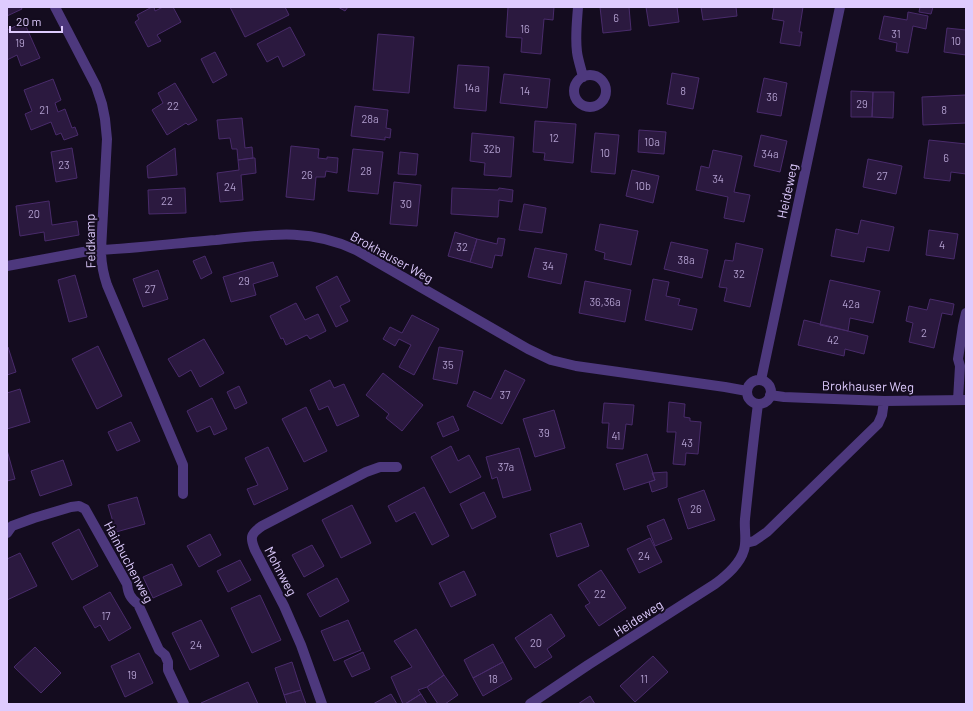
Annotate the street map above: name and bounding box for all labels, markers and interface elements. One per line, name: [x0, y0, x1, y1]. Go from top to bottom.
scale bar: [10, 8, 62, 34]
house number: 6: [613, 11, 619, 24]
text: 20 m: [16, 14, 42, 28]
house number: 16: [520, 22, 530, 35]
house number: 31: [891, 27, 901, 40]
house number: 10: [951, 34, 961, 47]
house number: 19: [15, 36, 25, 49]
house number: 14a: [464, 81, 480, 94]
house number: 14: [520, 84, 530, 97]
house number: 8: [680, 84, 686, 97]
house number: 36: [766, 90, 778, 103]
house number: 29: [856, 97, 868, 110]
house number: 22: [167, 99, 179, 112]
house number: 21: [39, 103, 49, 116]
house number: 8: [941, 103, 947, 116]
house number: 28a: [361, 112, 379, 125]
house number: 12: [549, 131, 559, 144]
house number: 10a: [644, 135, 660, 148]
house number: 32b: [483, 142, 501, 155]
house number: 10: [600, 146, 610, 159]
house number: 34a: [761, 147, 779, 160]
house number: 6: [943, 151, 949, 164]
house number: 23: [58, 158, 70, 171]
street label: Heideweg: [773, 162, 801, 220]
house number: 28: [360, 164, 372, 177]
house number: 26: [301, 168, 313, 181]
house number: 27: [876, 169, 888, 182]
house number: 34: [712, 172, 724, 185]
house number: 10b: [635, 179, 651, 192]
house number: 24: [224, 180, 236, 193]
house number: 22: [161, 194, 173, 207]
house number: 30: [400, 197, 412, 210]
house number: 20: [28, 207, 40, 220]
street label: Feldkamp: [82, 213, 98, 269]
street label: Brokhauser Weg: [348, 228, 436, 286]
house number: 4: [939, 238, 945, 251]
house number: 32: [456, 240, 468, 253]
house number: 38a: [677, 253, 695, 266]
house number: 34: [542, 259, 554, 272]
house number: 32: [733, 267, 745, 280]
house number: 29: [238, 274, 250, 287]
house number: 27: [144, 282, 156, 295]
house number: 36,36a: [589, 295, 621, 308]
house number: 42a: [842, 297, 860, 310]
house number: 2: [921, 326, 927, 339]
house number: 42: [827, 333, 839, 346]
house number: 35: [442, 358, 454, 371]
street label: Brokhauser Weg: [822, 377, 914, 395]
house number: 37: [500, 388, 510, 401]
house number: 39: [538, 426, 550, 439]
house number: 41: [612, 429, 620, 442]
house number: 43: [681, 436, 693, 449]
house number: 37a: [498, 460, 514, 473]
house number: 26: [690, 502, 702, 515]
street label: Hainbuchenweg: [101, 518, 157, 606]
street label: Mohnweg: [261, 544, 301, 598]
house number: 24: [638, 549, 650, 562]
house number: 22: [594, 587, 606, 600]
street label: Heideweg: [610, 596, 666, 640]
house number: 17: [101, 609, 111, 622]
house number: 20: [530, 636, 542, 649]
house number: 24: [190, 638, 202, 651]
house number: 19: [127, 668, 137, 681]
house number: 18: [488, 672, 498, 685]
house number: 11: [640, 672, 648, 685]

